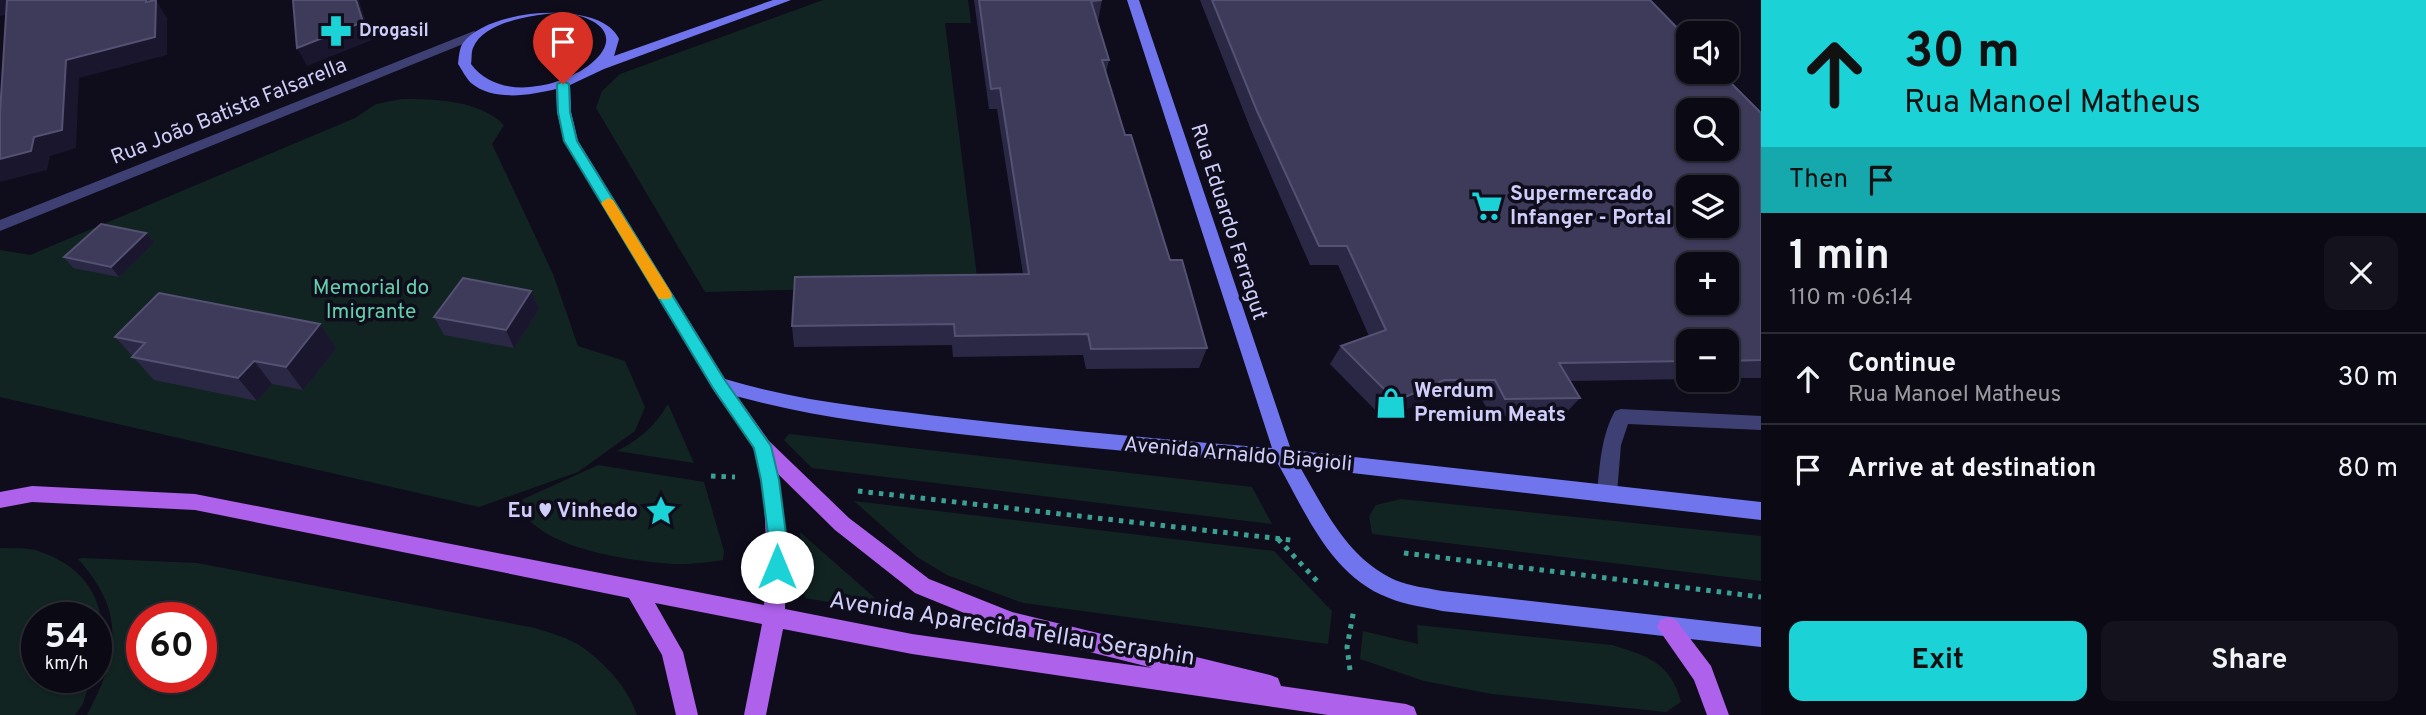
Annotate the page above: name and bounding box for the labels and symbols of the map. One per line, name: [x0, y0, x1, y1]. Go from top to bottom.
pin: [533, 12.0, 593, 84]
pharmacy icon: Drogasil: [319, 14, 353, 48]
place label: Drogasil: [359, 20, 429, 43]
street label: Rua João Batista Falsarella: [107, 52, 351, 172]
street label: Rua Eduardo Ferragut: [1183, 120, 1273, 324]
place label: Supermercado Infanger - Portal: [1510, 181, 1672, 232]
supermarket icon: Supermercado Infanger - Portal: [1470, 189, 1504, 223]
park label: Memorial do Imigrante: [313, 275, 429, 326]
place label: Werdum Premium Meats: [1414, 378, 1566, 429]
shop icon: Werdum Premium Meats: [1374, 386, 1408, 420]
street label: Avenida Arnaldo Biagioli: [1123, 432, 1353, 478]
place icon: Eu ♥ Vinhedo: [644, 494, 678, 528]
place label: Eu ♥ Vinhedo: [507, 498, 638, 525]
position arrow: [740, 530, 814, 604]
street label: Avenida Aparecida Tellau Seraphin: [827, 586, 1197, 674]
speed limit sign: 60: [126, 602, 217, 693]

